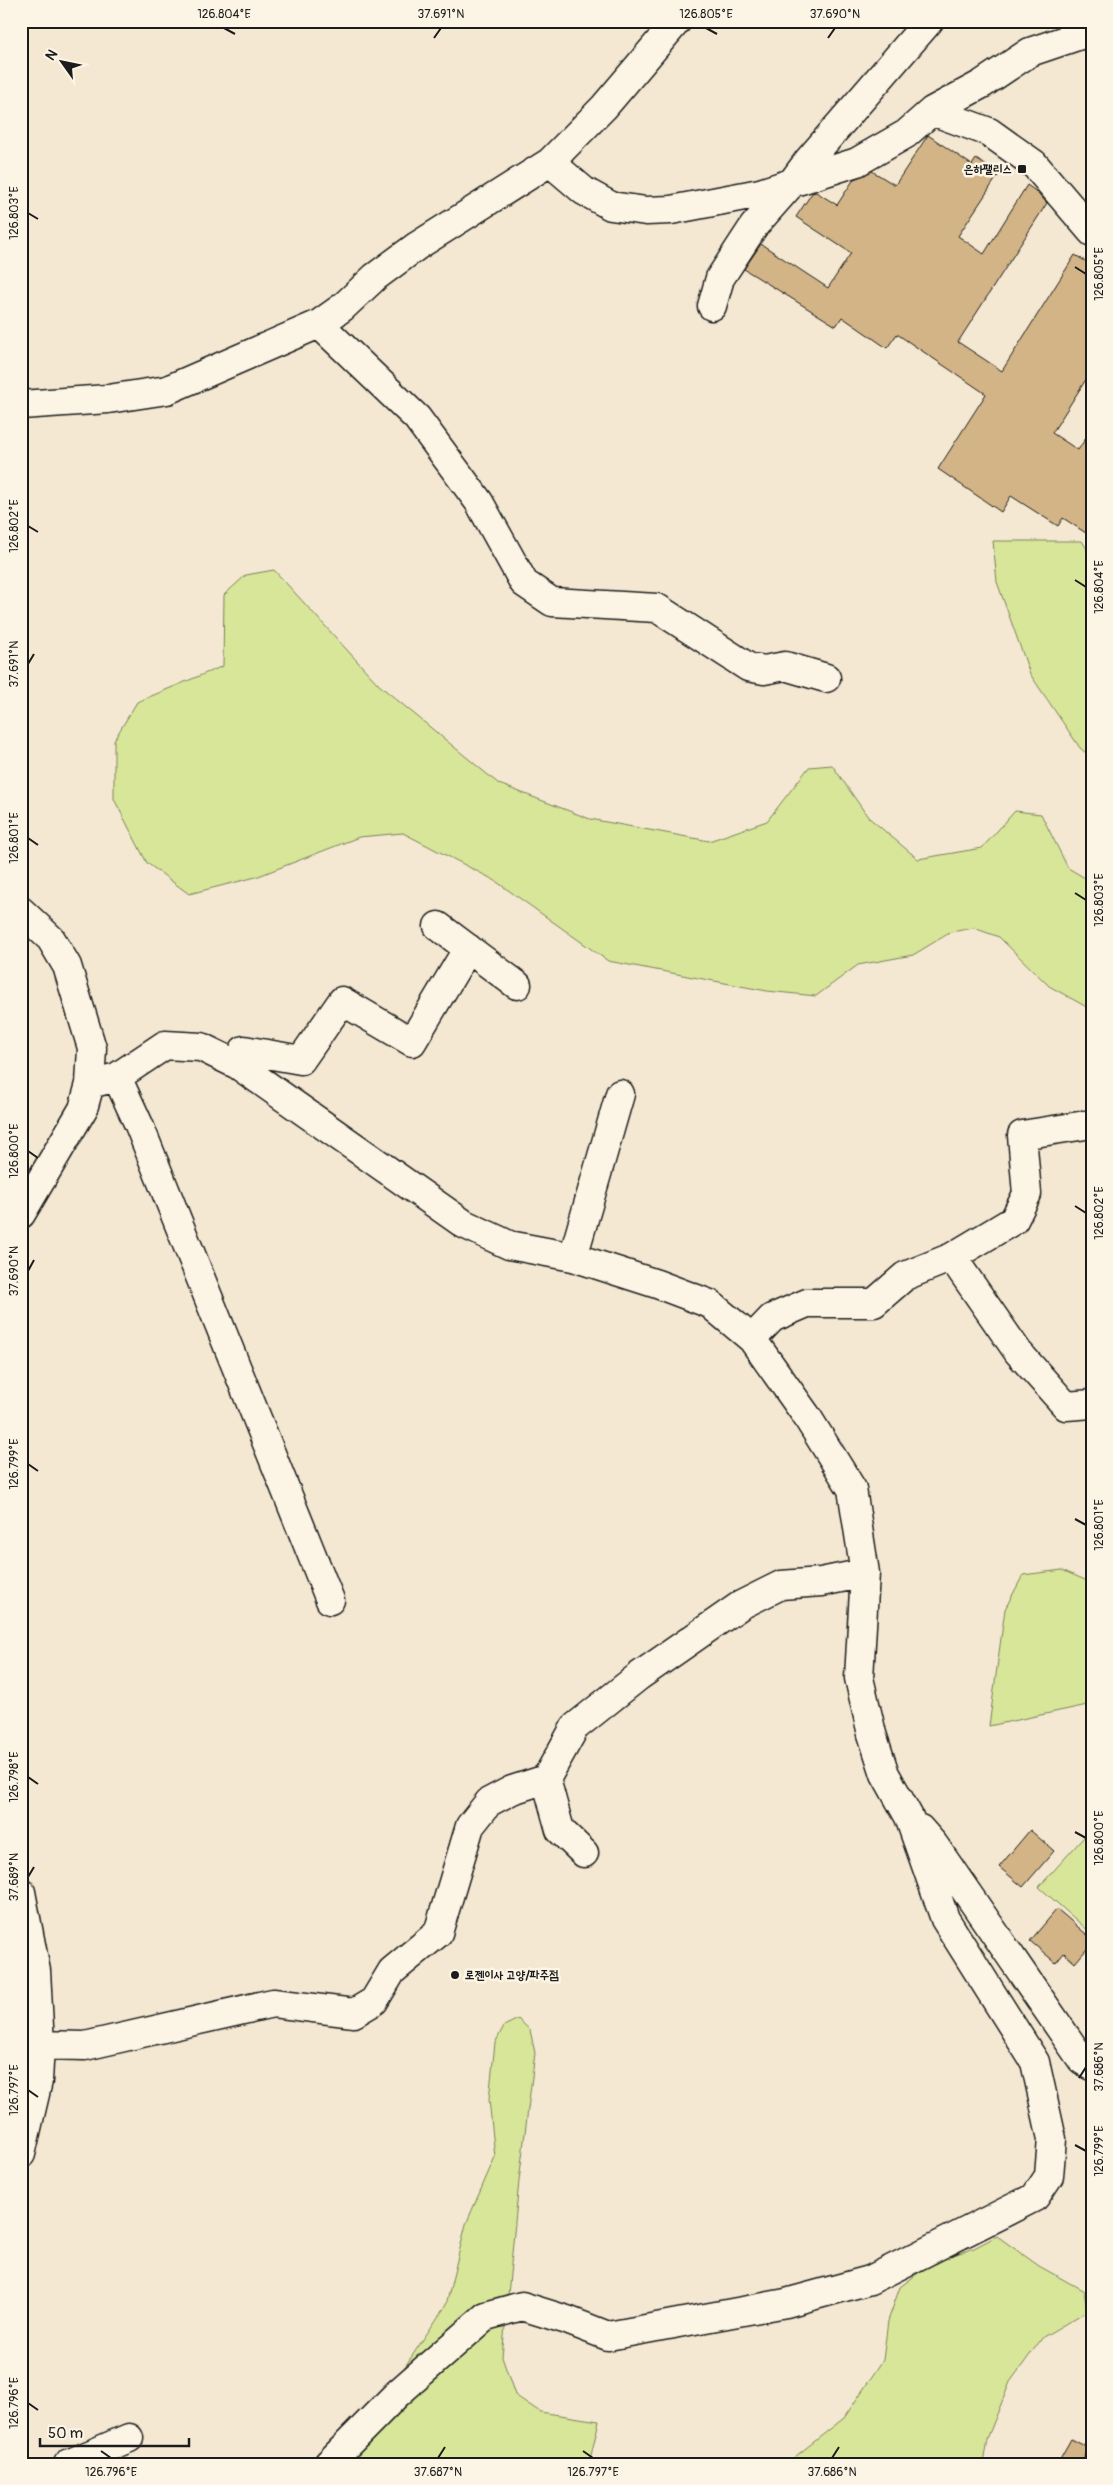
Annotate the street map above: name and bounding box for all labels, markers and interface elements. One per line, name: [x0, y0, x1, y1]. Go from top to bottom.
text: 126.804°E: [197, 7, 251, 22]
text: 37.691°N: [418, 7, 464, 22]
text: 126.805°E: [679, 7, 733, 22]
text: 37.690°N: [810, 7, 860, 22]
north arrow: [38, 38, 88, 88]
text: N: [42, 47, 61, 64]
place label: 은하팰리스: [964, 162, 1012, 177]
marker: 은하팰리스: [1016, 163, 1028, 175]
text: 126.803°E: [7, 186, 22, 240]
text: 126.805°E: [1092, 247, 1107, 301]
text: 126.802°E: [7, 499, 22, 553]
text: 126.804°E: [1092, 560, 1107, 614]
text: 37.691°N: [7, 641, 22, 687]
text: 126.801°E: [7, 812, 22, 864]
text: 126.803°E: [1092, 873, 1107, 927]
text: 126.800°E: [7, 1124, 22, 1178]
text: 126.802°E: [1092, 1186, 1107, 1240]
text: 37.690°N: [7, 1246, 22, 1296]
text: 126.799°E: [7, 1438, 22, 1490]
text: 126.801°E: [1092, 1499, 1107, 1551]
text: 126.798°E: [7, 1751, 22, 1803]
text: 126.800°E: [1092, 1811, 1107, 1865]
text: 37.689°N: [7, 1853, 22, 1901]
place label: 로젠이사 고양/파주점: [465, 1968, 559, 1983]
marker: 로젠이사 고양/파주점: [449, 1969, 461, 1981]
text: 37.686°N: [1092, 2042, 1107, 2092]
text: 126.797°E: [7, 2064, 22, 2116]
text: 126.799°E: [1092, 2125, 1107, 2177]
text: 126.796°E: [7, 2377, 22, 2429]
scale bar: [40, 2415, 189, 2447]
text: 50 m: [48, 2424, 83, 2443]
text: 126.796°E: [85, 2465, 137, 2480]
text: 37.687°N: [414, 2465, 462, 2480]
text: 126.797°E: [567, 2465, 619, 2480]
text: 37.686°N: [807, 2465, 857, 2480]

